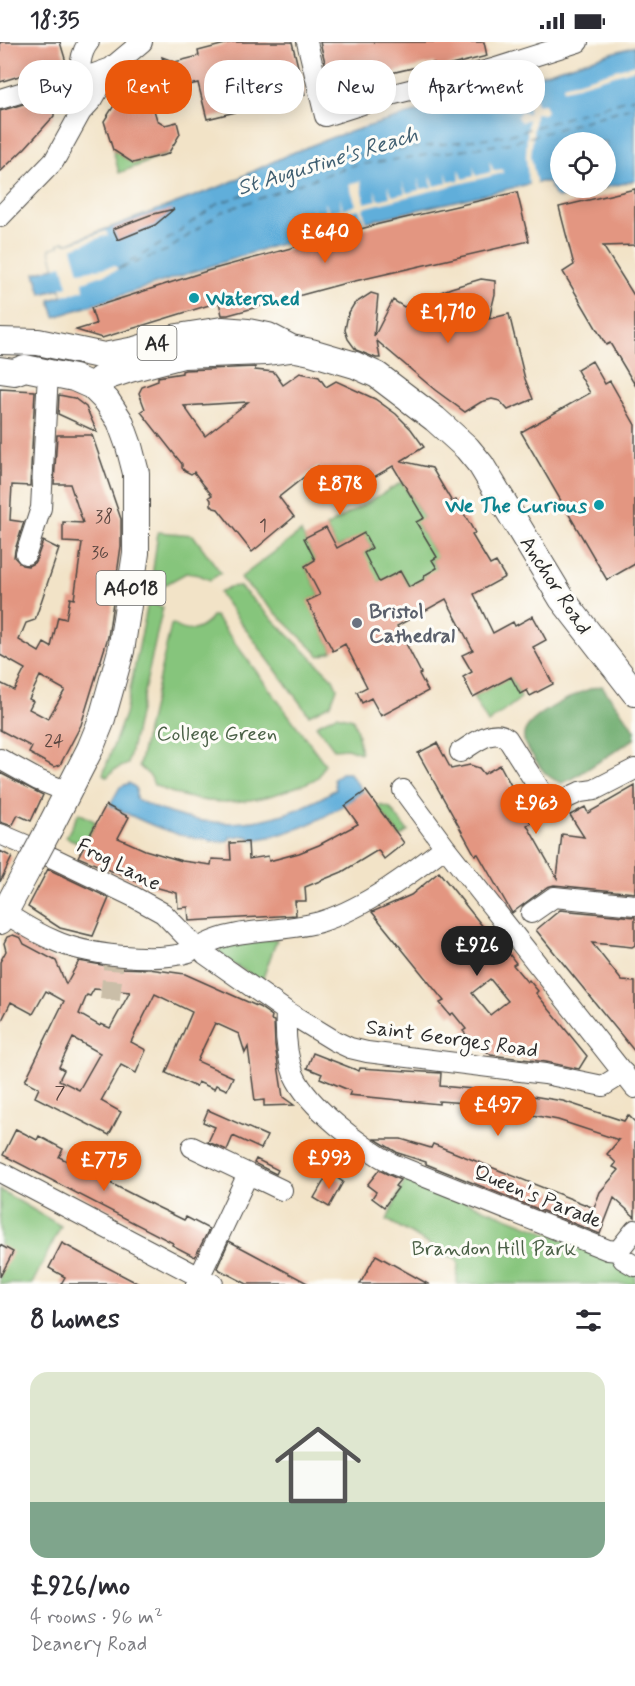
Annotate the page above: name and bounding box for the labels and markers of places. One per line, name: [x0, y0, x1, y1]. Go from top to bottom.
pin: £640: [289, 213, 361, 264]
place label: Watershed: [205, 285, 300, 313]
marker: Watershed: [187, 291, 201, 305]
pin: £1,710: [399, 293, 497, 344]
pin: £878: [304, 465, 376, 516]
place label: We The Curious: [444, 492, 588, 520]
marker: We The Curious: [592, 498, 606, 512]
place label: Bristol Cathedral: [369, 598, 455, 650]
marker: Bristol Cathedral: [350, 616, 364, 630]
pin: £963: [500, 784, 572, 835]
pin: £926: [441, 926, 513, 977]
pin: £497: [462, 1086, 534, 1137]
pin: £993: [293, 1139, 365, 1190]
pin: £775: [68, 1141, 140, 1192]

